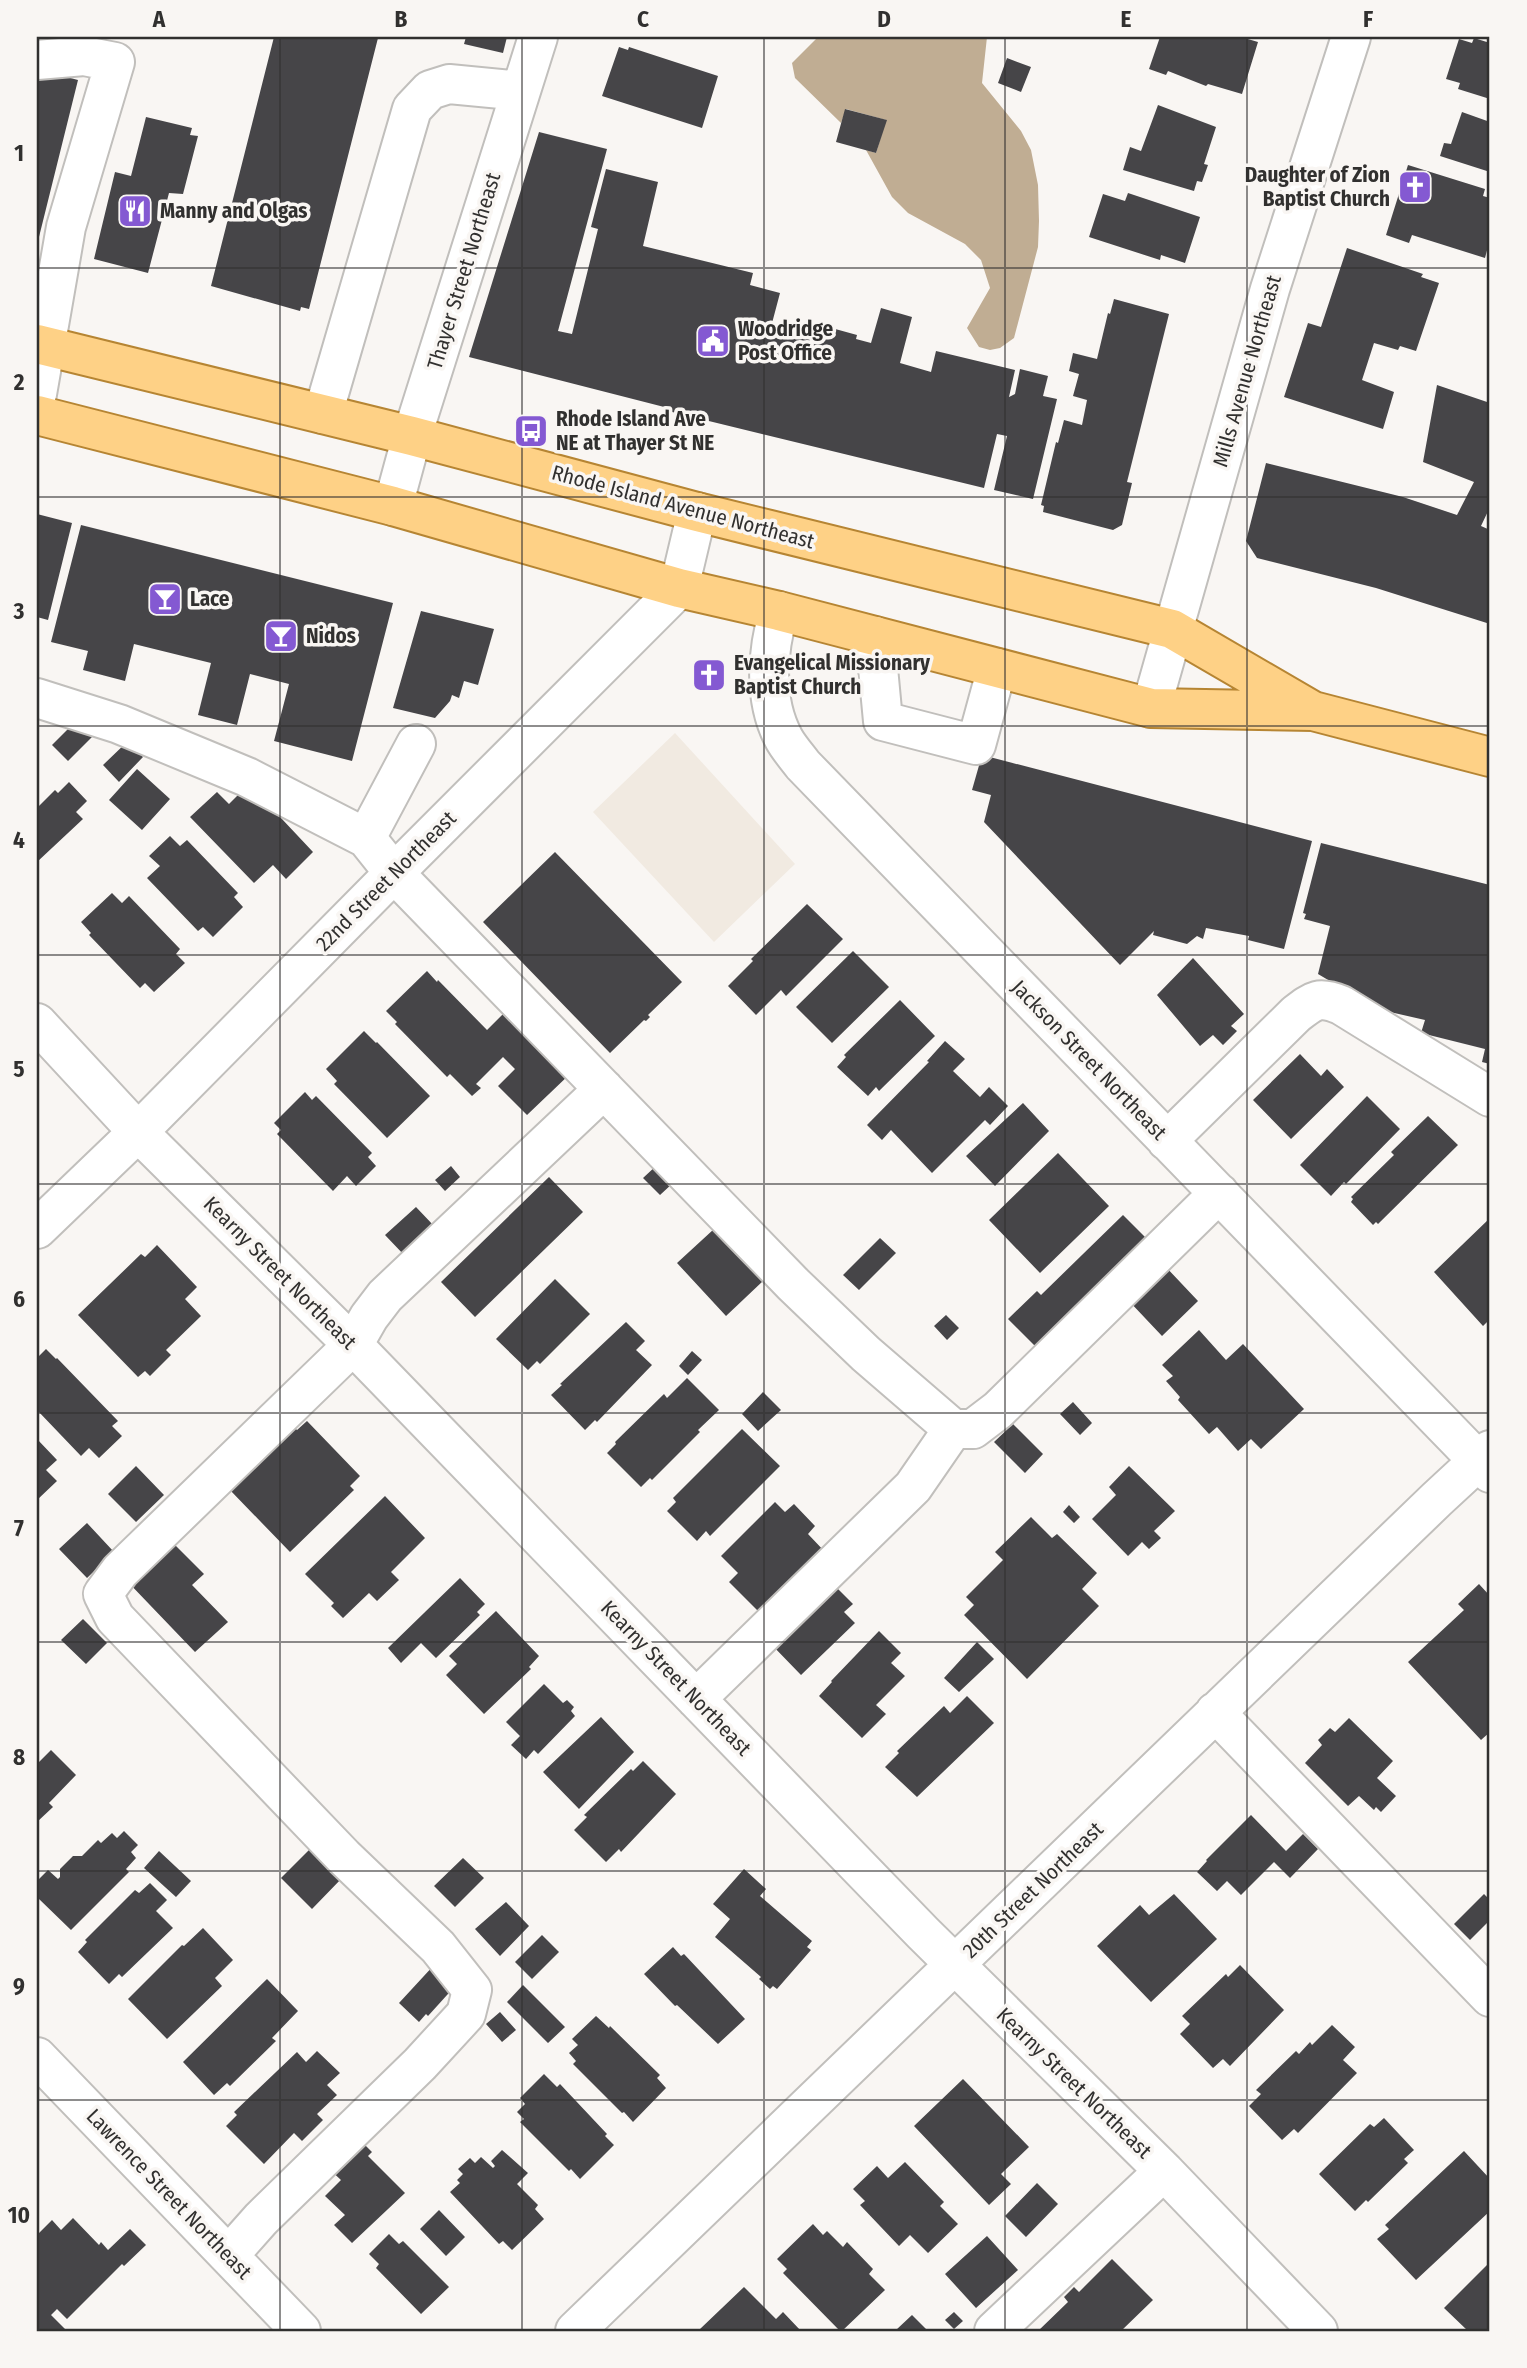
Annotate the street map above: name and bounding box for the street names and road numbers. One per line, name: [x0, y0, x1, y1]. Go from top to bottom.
street label: Thayer Street Northeast: [422, 169, 506, 373]
street label: Mills Avenue Northeast: [1207, 272, 1287, 470]
street label: Rhode Island Avenue Northeast: [549, 459, 817, 555]
street label: 22nd Street Northeast: [310, 805, 462, 957]
street label: Jackson Street Northeast: [1006, 975, 1172, 1146]
street label: Kearny Street Northeast: [198, 1191, 362, 1355]
street label: Kearny Street Northeast: [595, 1595, 757, 1761]
street label: 20th Street Northeast: [957, 1816, 1109, 1964]
street label: Kearny Street Northeast: [991, 2002, 1157, 2164]
street label: Lawrence Street Northeast: [81, 2103, 257, 2285]

